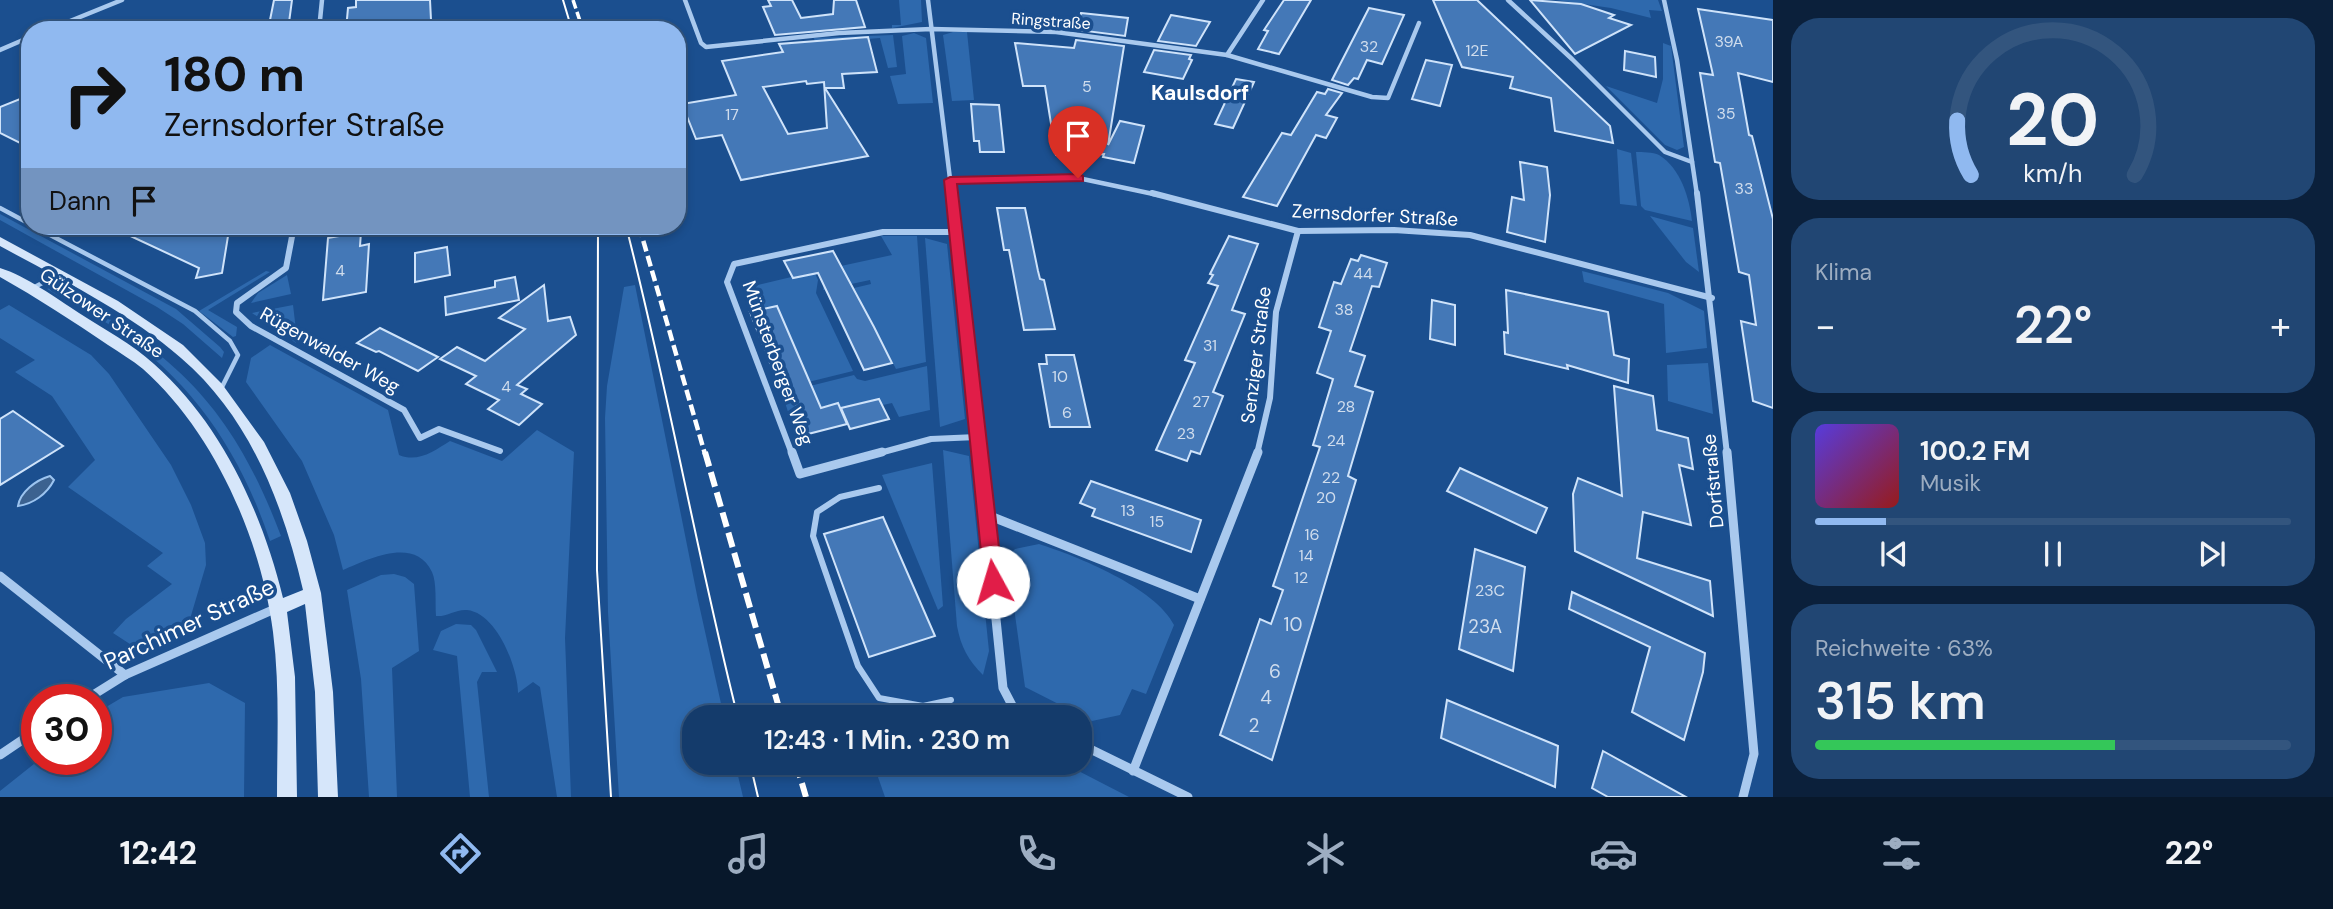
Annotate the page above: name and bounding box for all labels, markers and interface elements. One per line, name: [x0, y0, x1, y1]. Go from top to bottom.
street label: Ringstraße: [1011, 8, 1091, 34]
house number: 39A: [1715, 31, 1744, 52]
house number: 32: [1360, 36, 1378, 57]
house number: 12E: [1465, 40, 1489, 61]
text: 180 m: [164, 42, 305, 106]
icon: right: [49, 49, 140, 140]
text: 20: [2007, 73, 2099, 168]
house number: 5: [1082, 76, 1092, 97]
district label: Kaulsdorf: [1151, 79, 1249, 107]
house number: 35: [1716, 103, 1736, 124]
text: Zernsdorfer Straße: [164, 104, 445, 146]
house number: 17: [725, 104, 739, 125]
pin: [1048, 106, 1108, 178]
icon: arrive: [1059, 117, 1097, 155]
text: km/h: [2023, 157, 2083, 190]
house number: 33: [1735, 178, 1753, 199]
icon: arrive: [125, 182, 163, 220]
text: Dann: [49, 184, 111, 218]
street label: Zernsdorfer Straße: [1291, 198, 1459, 232]
text: Klima: [1815, 257, 1872, 287]
house number: 4: [335, 260, 345, 281]
street label: Gülzower Straße: [35, 262, 169, 364]
house number: 44: [1353, 263, 1373, 284]
street label: Münsterberger Weg: [737, 277, 820, 449]
street label: Senziger Straße: [1235, 285, 1277, 425]
text: 22°: [2014, 291, 2092, 359]
house number: 38: [1334, 299, 1354, 320]
street label: Rügenwalder Weg: [256, 301, 405, 399]
text: −: [1815, 301, 1836, 351]
text: +: [2270, 301, 2291, 351]
house number: 31: [1203, 335, 1217, 356]
house number: 10: [1052, 366, 1068, 387]
house number: 4: [501, 376, 511, 397]
house number: 27: [1192, 391, 1210, 412]
house number: 28: [1337, 396, 1355, 417]
house number: 6: [1062, 402, 1072, 423]
house number: 23: [1177, 423, 1195, 444]
house number: 24: [1327, 430, 1346, 451]
street label: Dorfstraße: [1696, 433, 1730, 529]
text: 100.2 FM: [1920, 434, 2030, 468]
house number: 22: [1322, 467, 1340, 488]
text: Musik: [1920, 468, 1981, 498]
house number: 20: [1316, 487, 1336, 508]
house number: 13: [1121, 500, 1135, 521]
house number: 15: [1150, 511, 1164, 532]
house number: 16: [1304, 524, 1320, 545]
icon: previous: [1875, 535, 1913, 573]
icon: pause: [2034, 535, 2072, 573]
icon: next: [2193, 535, 2231, 573]
position arrow: [956, 545, 1030, 619]
house number: 14: [1299, 545, 1314, 566]
house number: 12: [1294, 567, 1308, 588]
street label: Parchimer Straße: [99, 571, 279, 677]
house number: 23C: [1475, 580, 1505, 601]
house number: 10: [1284, 612, 1302, 637]
house number: 23A: [1468, 614, 1502, 639]
text: Reichweite · 63%: [1815, 633, 1993, 663]
house number: 6: [1269, 659, 1281, 684]
text: 315 km: [1815, 667, 1986, 735]
speed limit sign: 30: [21, 684, 112, 775]
house number: 4: [1260, 685, 1272, 710]
house number: 2: [1249, 713, 1260, 738]
text: 12:43 · 1 Min. · 230 m: [764, 723, 1010, 757]
icon: directions: [436, 829, 485, 878]
icon: music: [724, 829, 773, 878]
icon: phone: [1012, 829, 1061, 878]
icon: climate: [1301, 829, 1350, 878]
icon: car: [1589, 829, 1638, 878]
icon: filters: [1877, 829, 1926, 878]
text: 12:42: [120, 832, 197, 874]
text: 22°: [2165, 832, 2213, 874]

